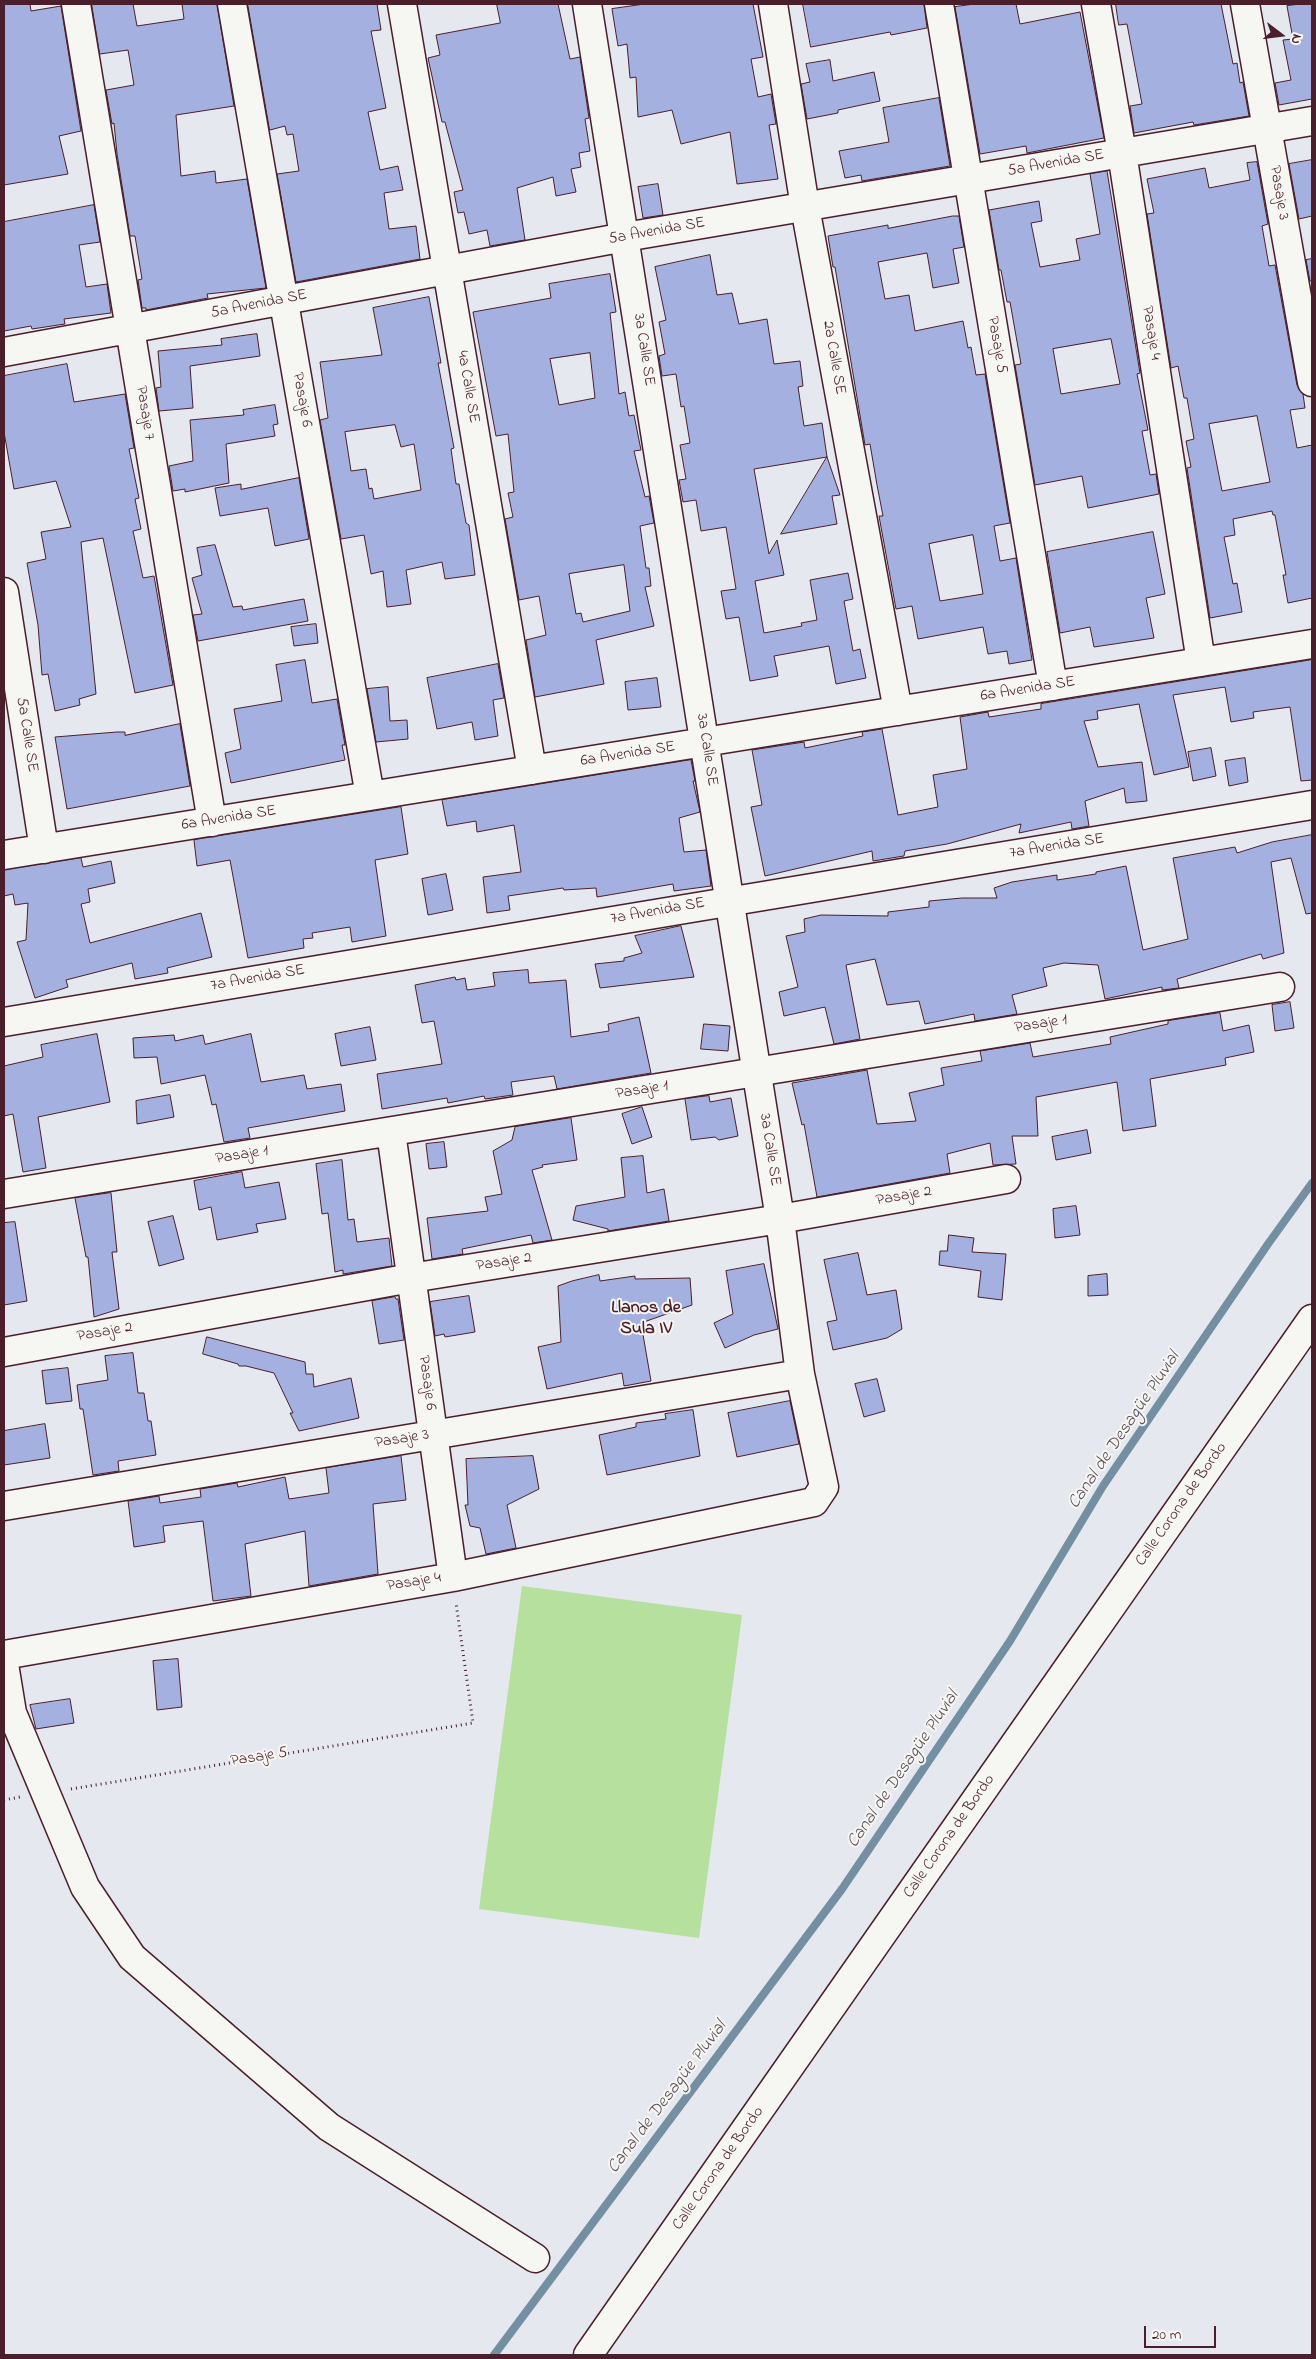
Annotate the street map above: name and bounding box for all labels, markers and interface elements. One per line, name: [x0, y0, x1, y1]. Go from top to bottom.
north arrow: [1256, 10, 1306, 60]
text: N: [1285, 32, 1307, 46]
street label: 5a Avenida SE: [1006, 146, 1106, 182]
street label: Pasaje 3: [1264, 164, 1292, 222]
street label: 5a Avenida SE: [607, 214, 707, 250]
street label: 5a Avenida SE: [209, 286, 309, 324]
street label: Pasaje 4: [1136, 304, 1164, 362]
street label: 3a Calle SE: [628, 312, 658, 388]
street label: Pasaje 5: [982, 315, 1010, 375]
street label: 2a Calle SE: [817, 320, 849, 396]
street label: 4a Calle SE: [451, 349, 483, 425]
street label: Pasaje 6: [287, 371, 315, 429]
street label: Pasaje 7: [130, 384, 158, 442]
street label: 6a Avenida SE: [979, 673, 1077, 707]
street label: 5a Calle SE: [11, 696, 41, 774]
street label: 3a Calle SE: [691, 712, 721, 788]
street label: 6a Avenida SE: [579, 738, 677, 772]
street label: 6a Avenida SE: [180, 802, 278, 836]
street label: 7a Avenida SE: [1008, 830, 1106, 864]
street label: 7a Avenida SE: [609, 894, 707, 930]
street label: 7a Avenida SE: [209, 961, 307, 997]
street label: Pasaje 1: [1013, 1011, 1069, 1039]
street label: Pasaje 1: [614, 1077, 670, 1105]
street label: 3a Calle SE: [754, 1112, 784, 1188]
street label: Pasaje 1: [214, 1142, 270, 1170]
street label: Pasaje 2: [875, 1183, 933, 1211]
street label: Pasaje 2: [475, 1249, 533, 1277]
district label: Llanos de Sula IV: [611, 1298, 681, 1340]
street label: Pasaje 2: [76, 1319, 134, 1347]
water label: Canal de Desagüe Pluvial: [1064, 1348, 1186, 1514]
street label: Pasaje 6: [413, 1354, 439, 1412]
street label: Pasaje 3: [373, 1426, 431, 1454]
street label: Calle Corona de Bordo: [1132, 1440, 1232, 1570]
street label: Pasaje 4: [385, 1569, 443, 1597]
water label: Canal de Desagüe Pluvial: [843, 1687, 965, 1853]
street label: Pasaje 5: [229, 1744, 289, 1772]
street label: Calle Corona de Bordo: [900, 1772, 1000, 1902]
water label: Canal de Desagüe Pluvial: [604, 2018, 732, 2178]
street label: Calle Corona de Bordo: [669, 2104, 769, 2234]
scale bar: [1146, 2316, 1218, 2348]
text: 20 m: [1152, 2324, 1181, 2346]

